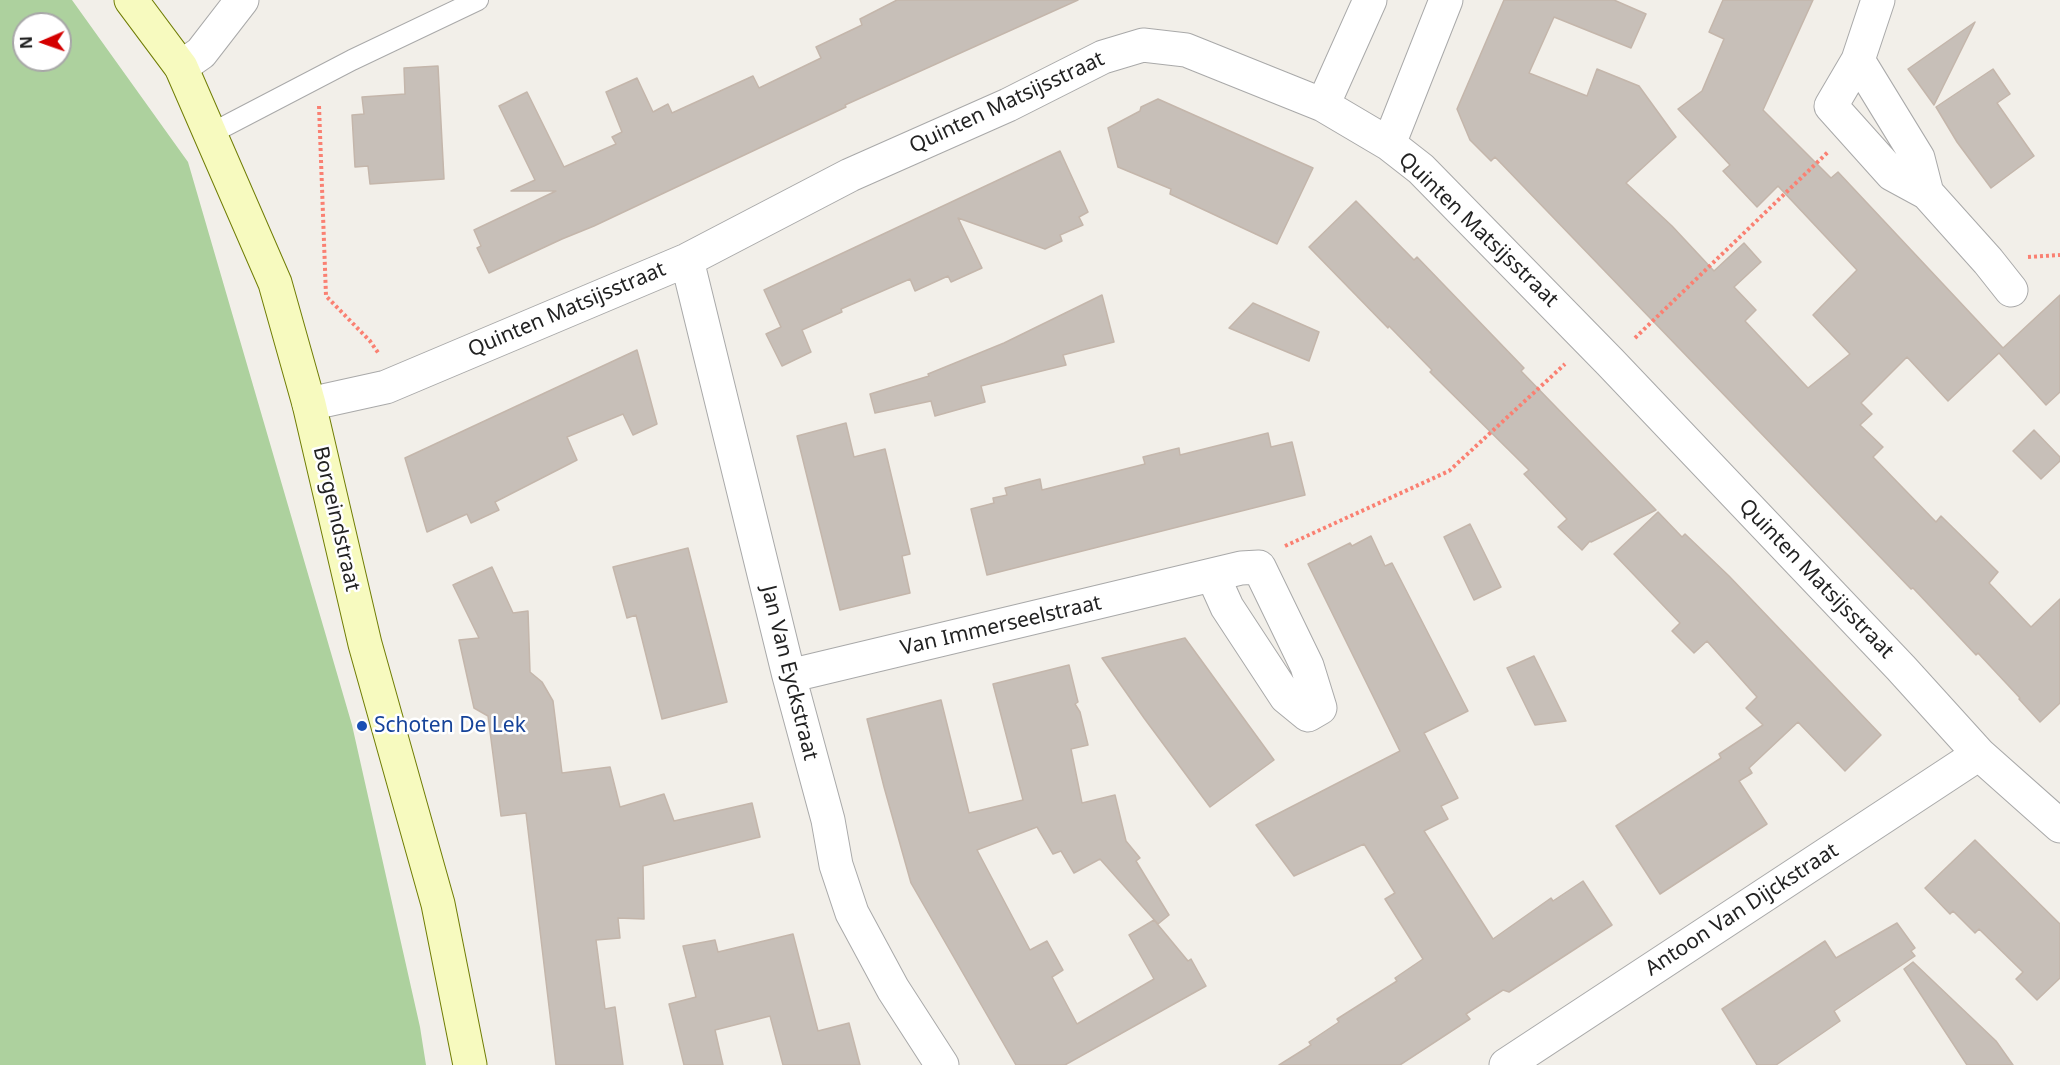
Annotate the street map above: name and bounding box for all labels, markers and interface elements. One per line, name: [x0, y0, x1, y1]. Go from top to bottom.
north arrow: [12, 12, 72, 72]
text: N: [15, 36, 37, 49]
street label: Quinten Matsijsstraat: [906, 47, 1108, 159]
street label: Quinten Matsijsstraat: [1393, 147, 1563, 313]
street label: Quinten Matsijsstraat: [464, 257, 670, 363]
street label: Borgeindstraat: [307, 444, 365, 594]
street label: Quinten Matsijsstraat: [1733, 494, 1899, 664]
street label: Jan Van Eyckstraat: [755, 583, 823, 763]
street label: Van Immerseelstraat: [898, 591, 1104, 661]
place label: Schoten De Lek: [374, 713, 526, 739]
marker: Schoten De Lek: [355, 719, 369, 733]
street label: Antoon Van Dijckstraat: [1641, 838, 1843, 982]

